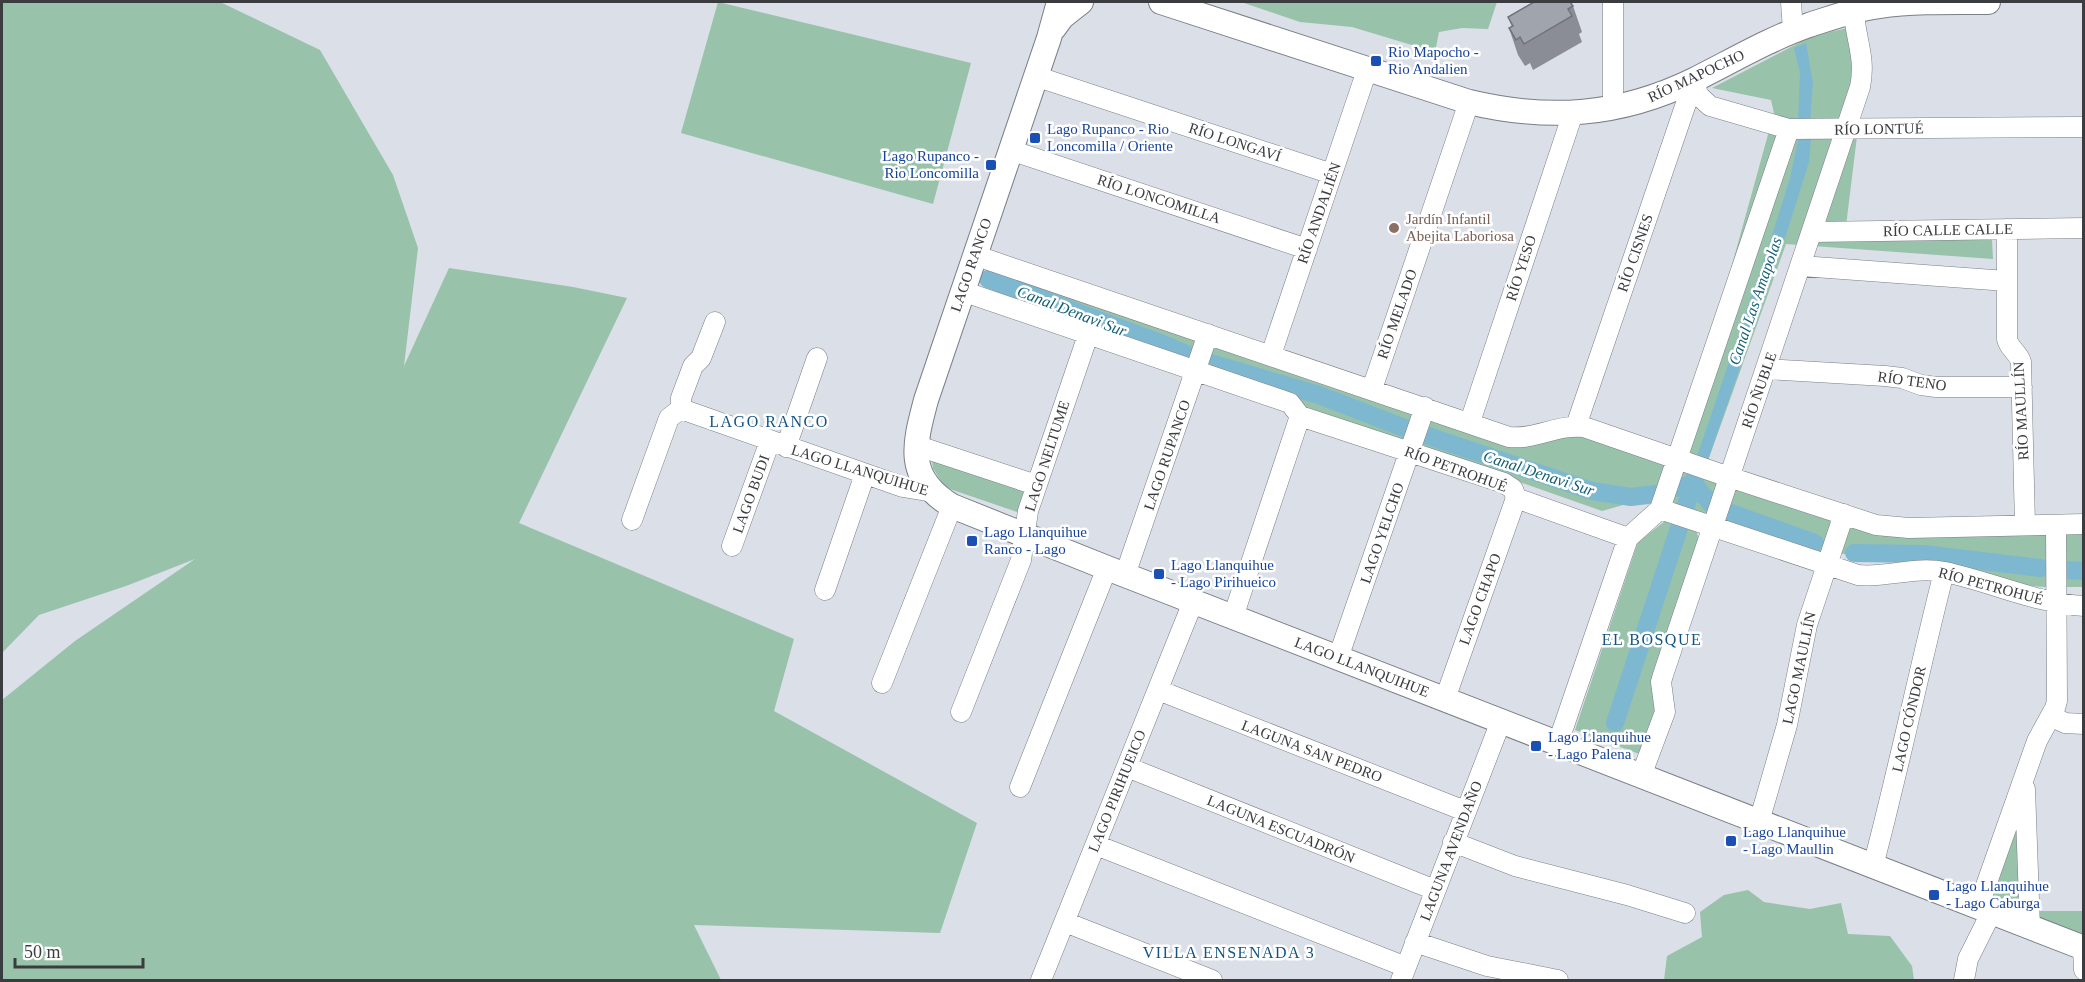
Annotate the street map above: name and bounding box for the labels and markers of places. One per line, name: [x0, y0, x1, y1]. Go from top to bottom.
place label: Rio Mapocho - Rio Andalien: [1388, 44, 1479, 77]
marker: Rio Mapocho - Rio Andalien: [1369, 54, 1383, 68]
place label: Lago Rupanco - Rio Loncomilla / Oriente: [1047, 121, 1173, 154]
marker: Lago Rupanco - Rio Loncomilla / Oriente: [1028, 131, 1042, 145]
place label: Lago Rupanco - Rio Loncomilla: [882, 148, 979, 181]
marker: Lago Rupanco - Rio Loncomilla: [984, 158, 998, 172]
place label: Jardín Infantil Abejita Laboriosa: [1406, 211, 1514, 244]
marker: Jardín Infantil Abejita Laboriosa: [1387, 221, 1401, 235]
place label: Lago Llanquihue Ranco - Lago: [984, 524, 1087, 557]
marker: Lago Llanquihue Ranco - Lago: [965, 534, 979, 548]
place label: Lago Llanquihue - Lago Pirihueico: [1171, 557, 1276, 590]
marker: Lago Llanquihue - Lago Pirihueico: [1152, 567, 1166, 581]
place label: Lago Llanquihue - Lago Palena: [1548, 729, 1651, 762]
marker: Lago Llanquihue - Lago Palena: [1529, 739, 1543, 753]
place label: Lago Llanquihue - Lago Maullin: [1743, 824, 1846, 857]
marker: Lago Llanquihue - Lago Maullin: [1724, 834, 1738, 848]
place label: Lago Llanquihue - Lago Caburga: [1946, 878, 2049, 911]
marker: Lago Llanquihue - Lago Caburga: [1927, 888, 1941, 902]

